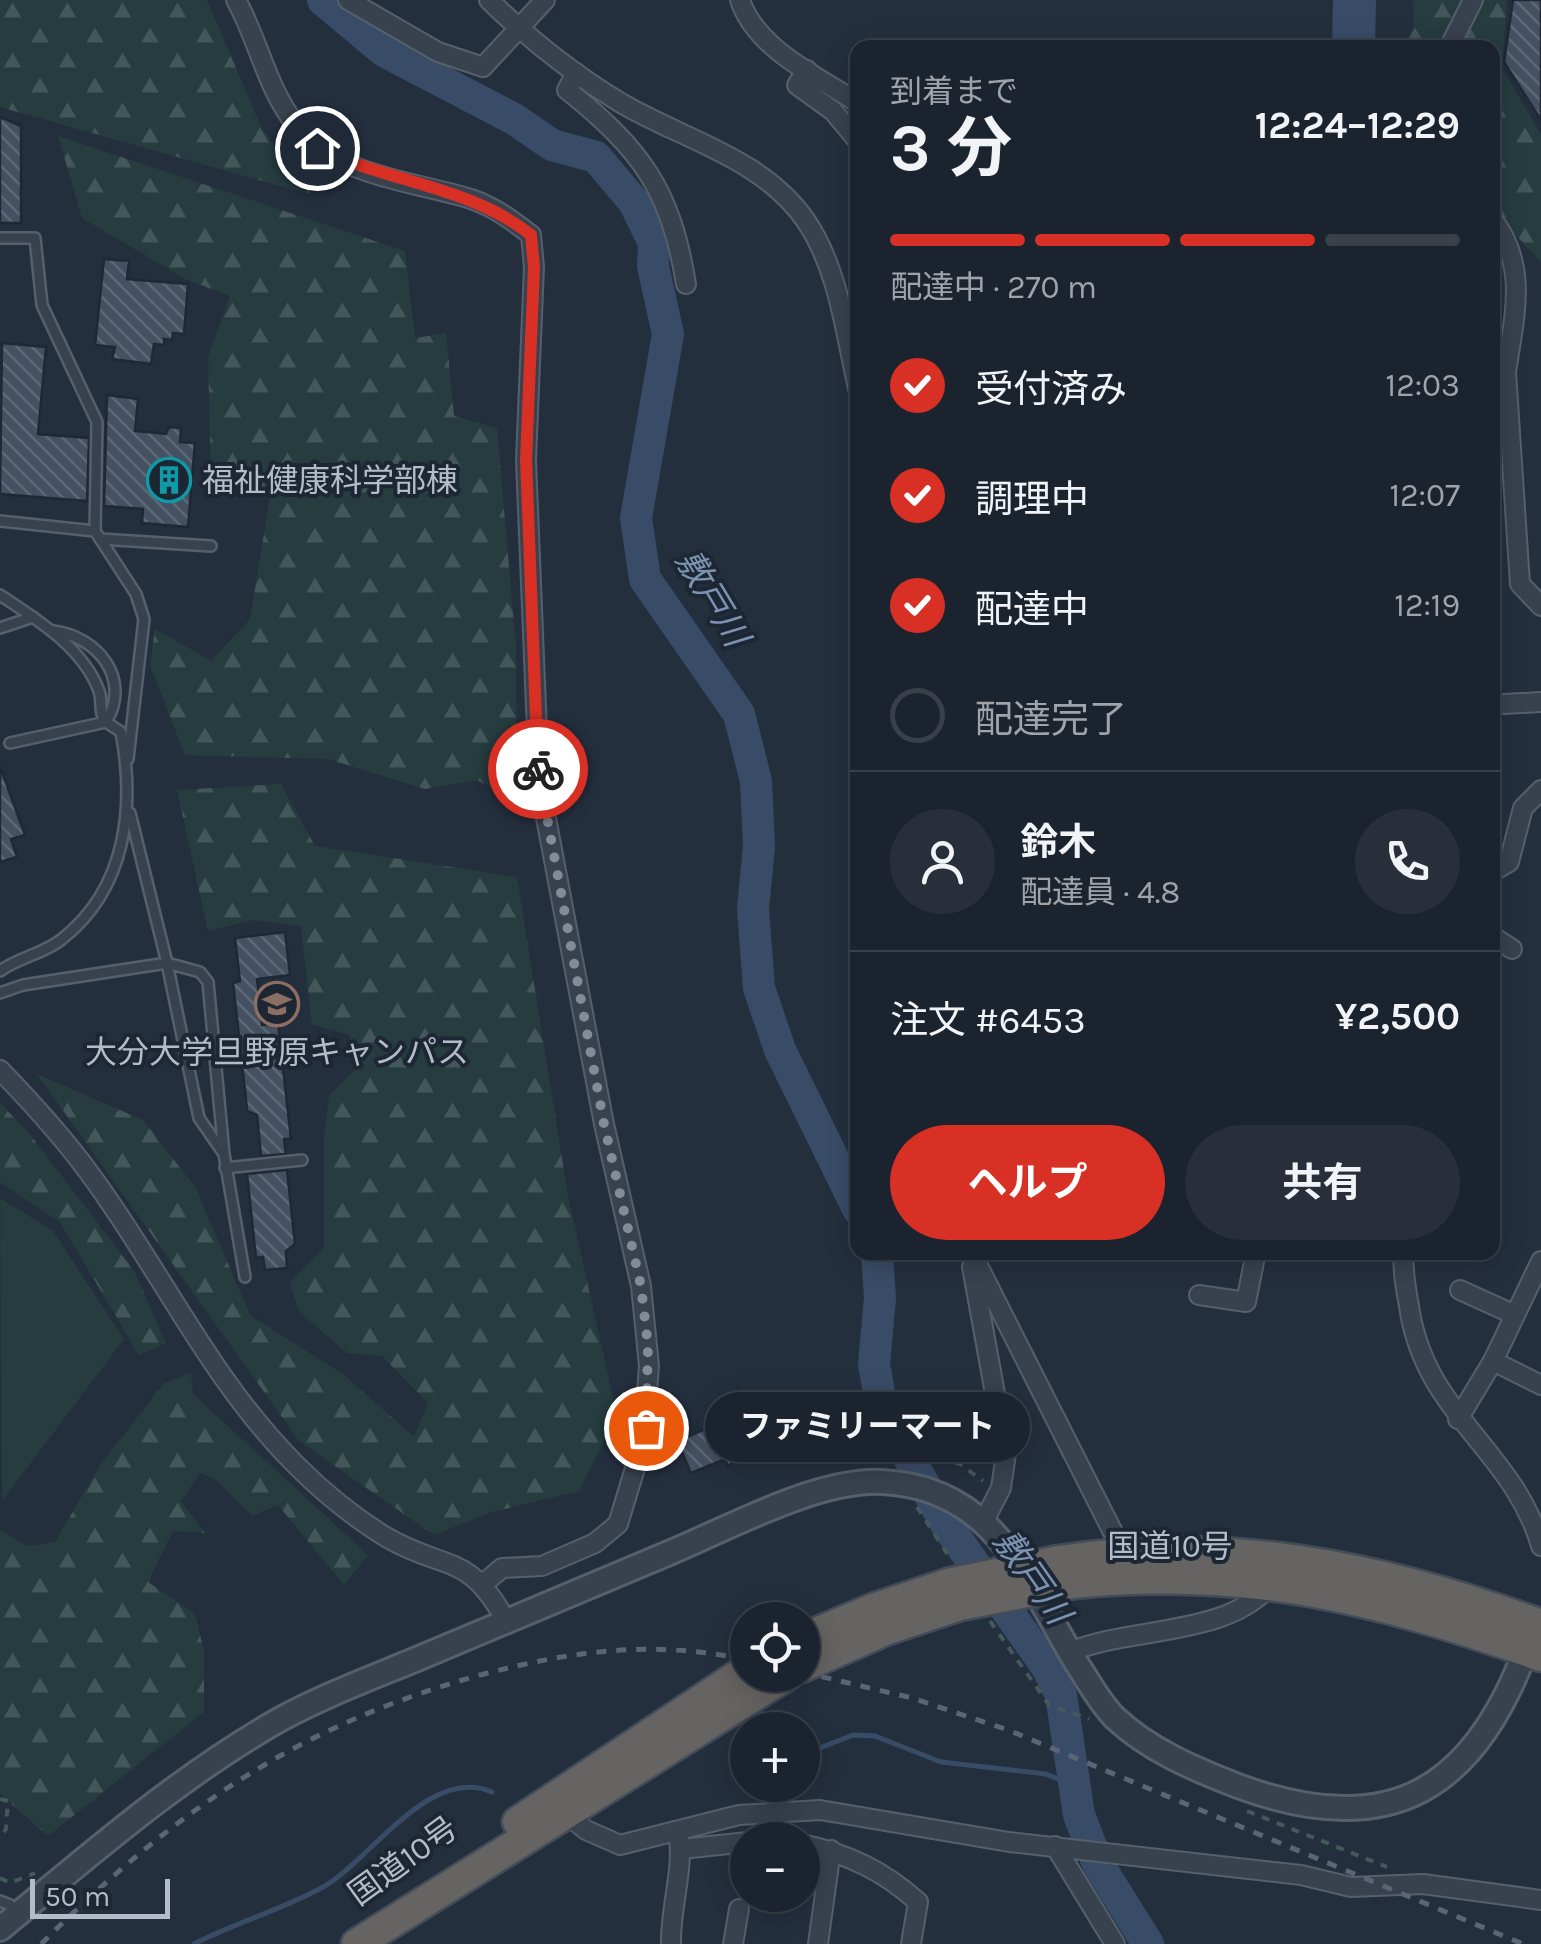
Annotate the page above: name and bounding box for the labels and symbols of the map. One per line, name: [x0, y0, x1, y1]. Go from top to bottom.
pin: [275, 106, 360, 191]
building icon: 福祉健康科学部棟: [146, 457, 192, 503]
place label: 福祉健康科学部棟: [202, 462, 458, 499]
water label: 敷戸川: [667, 542, 759, 657]
courier: [488, 719, 588, 819]
school or university icon: 大分大学旦野原キャンパス: [254, 981, 300, 1027]
place label: 大分大学旦野原キャンパス: [85, 1034, 469, 1071]
pin: [604, 1386, 689, 1471]
callout: ファミリーマート: [706, 1393, 1031, 1463]
water label: 敷戸川: [985, 1522, 1081, 1635]
street label: 国道10号: [1107, 1528, 1233, 1565]
street label: 国道10号: [341, 1809, 465, 1913]
scale bar: [30, 1874, 170, 1918]

